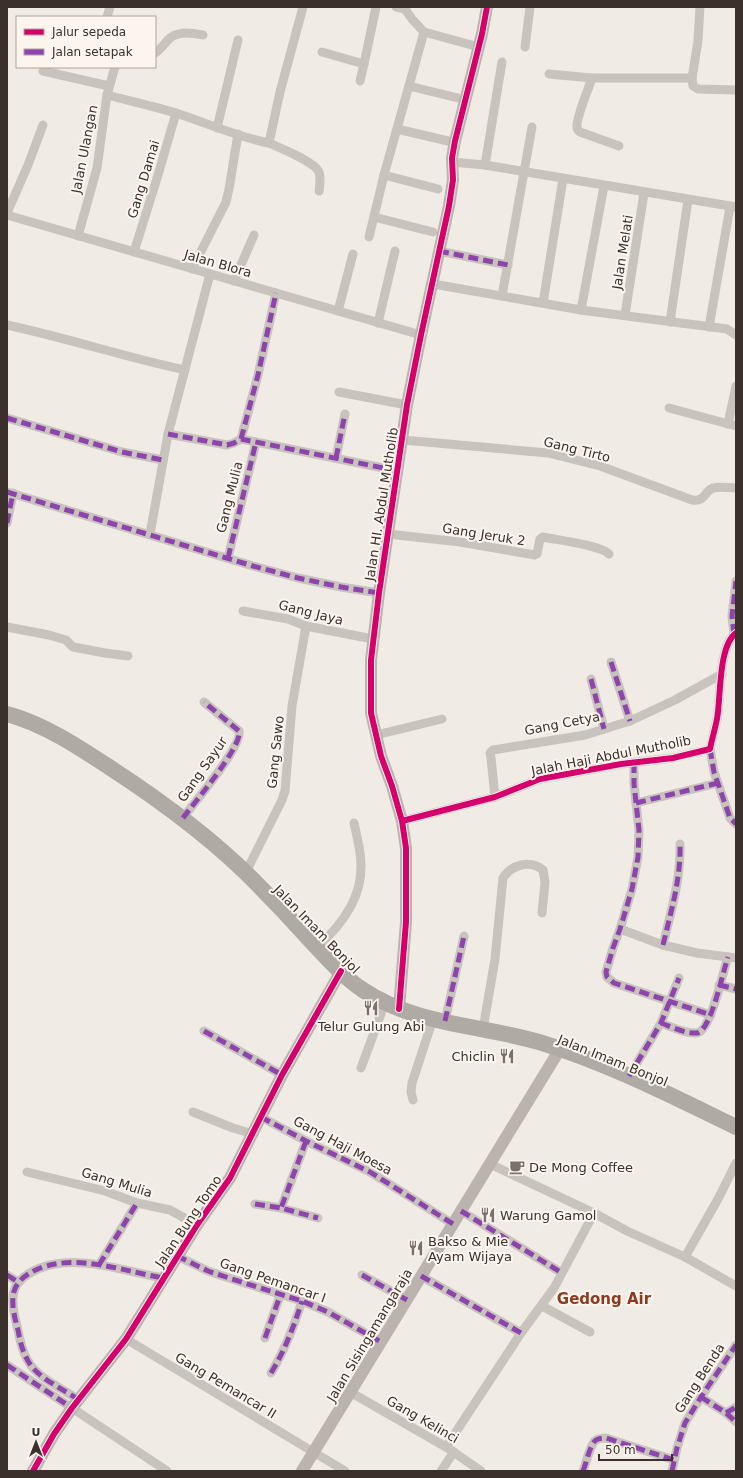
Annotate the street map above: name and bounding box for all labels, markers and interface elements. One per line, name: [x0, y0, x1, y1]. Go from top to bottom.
legend: [16, 16, 156, 68]
text: Jalur sepeda: [51, 25, 126, 39]
text: Jalan setapak: [51, 45, 133, 59]
street label: Jalan Ulangan: [68, 104, 100, 195]
street label: Gang Damai: [124, 138, 162, 220]
street label: Jalan Melati: [609, 214, 636, 291]
street label: Jalan Blora: [181, 246, 253, 280]
street label: Jalan HI. Abdul Mutholib: [362, 426, 401, 583]
street label: Gang Tirto: [542, 434, 612, 465]
street label: Gang Mulia: [213, 460, 246, 535]
street label: Gang Jeruk 2: [441, 521, 527, 548]
street label: Gang Jaya: [277, 597, 345, 628]
street label: Gang Cetya: [523, 709, 601, 738]
street label: Gang Sawo: [264, 715, 287, 789]
street label: Gang Sayur: [174, 733, 231, 805]
street label: Jalah Haji Abdul Mutholib: [529, 733, 692, 779]
street label: Jalan Imam Bonjol: [270, 881, 363, 977]
restaurant icon: Telur Gulung Abi: [362, 999, 380, 1017]
place label: Telur Gulung Abi: [317, 1019, 424, 1034]
street label: Jalan Imam Bonjol: [555, 1031, 670, 1089]
restaurant icon: Chiclin: [498, 1047, 516, 1065]
place label: Chiclin: [451, 1049, 495, 1064]
street label: Gang Haji Moesa: [291, 1113, 395, 1178]
cafe icon: De Mong Coffee: [508, 1158, 526, 1176]
place label: De Mong Coffee: [529, 1160, 633, 1175]
street label: Gang Mulia: [80, 1165, 154, 1200]
street label: Jalan Bung Tomo: [151, 1172, 225, 1271]
restaurant icon: Warung Gamol: [479, 1206, 497, 1224]
place label: Warung Gamol: [500, 1208, 596, 1223]
place label: Bakso & Mie Ayam Wijaya: [428, 1234, 512, 1264]
restaurant icon: Bakso & Mie Ayam Wijaya: [407, 1239, 425, 1257]
street label: Gang Pemancar I: [218, 1255, 328, 1306]
street label: Jalan Sisingamangaraja: [323, 1266, 415, 1405]
district label: Gedong Air: [557, 1290, 652, 1308]
street label: Gang Benda: [671, 1341, 728, 1416]
street label: Gang Pemancar II: [173, 1349, 279, 1422]
street label: Gang Kelinci: [384, 1393, 461, 1446]
north arrow: [16, 1422, 56, 1462]
text: U: [32, 1426, 40, 1439]
scale bar: [599, 1436, 672, 1462]
text: 50 m: [605, 1443, 636, 1457]

